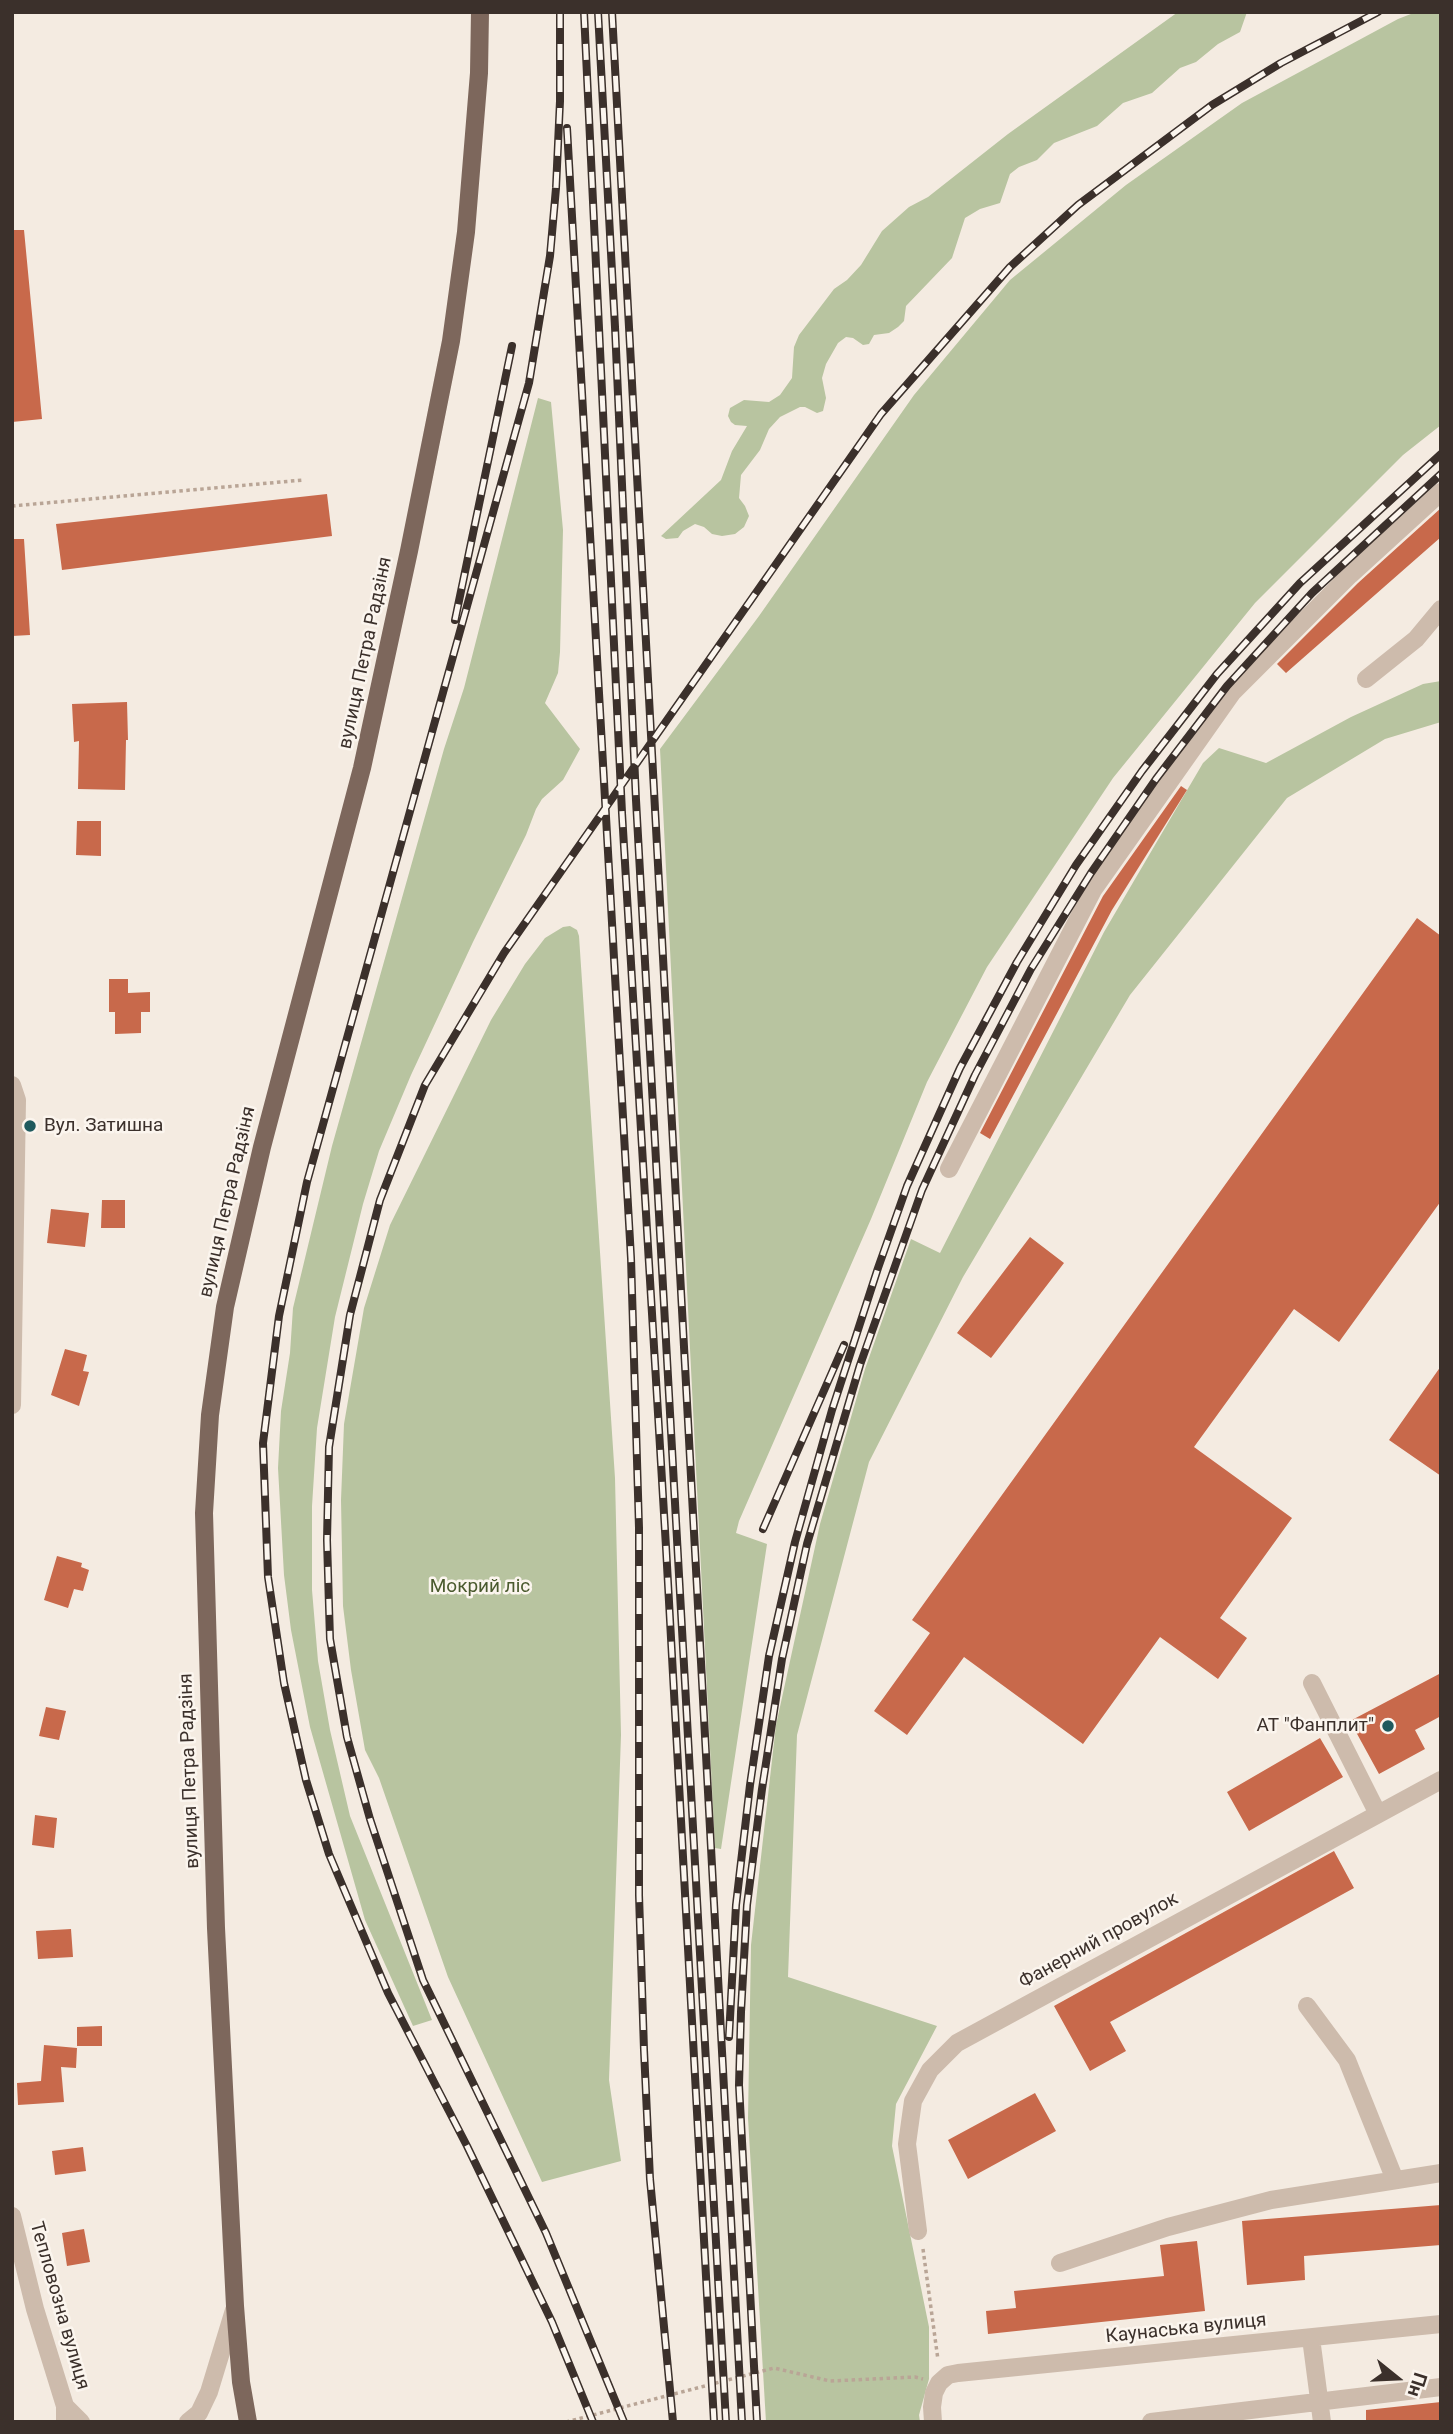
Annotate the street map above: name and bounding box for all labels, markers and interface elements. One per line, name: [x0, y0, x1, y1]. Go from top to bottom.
street label: вулиця Петра Радзіня: [335, 555, 397, 751]
street label: вулиця Петра Радзіня: [195, 1104, 261, 1300]
place label: Вул. Затишна: [44, 1115, 163, 1137]
marker: Вул. Затишна: [22, 1118, 38, 1134]
park label: Мокрий ліс: [430, 1576, 530, 1598]
street label: вулиця Петра Радзіня: [175, 1673, 205, 1869]
place label: АТ "Фанплит": [1256, 1715, 1374, 1737]
marker: АТ "Фанплит": [1380, 1718, 1396, 1734]
street label: Фанерний провулок: [1016, 1888, 1182, 1994]
street label: Тепловозна вулиця: [24, 2219, 94, 2393]
street label: Каунаська вулиця: [1105, 2309, 1267, 2349]
north arrow: [1362, 2343, 1432, 2413]
text: Пн: [1403, 2370, 1432, 2400]

